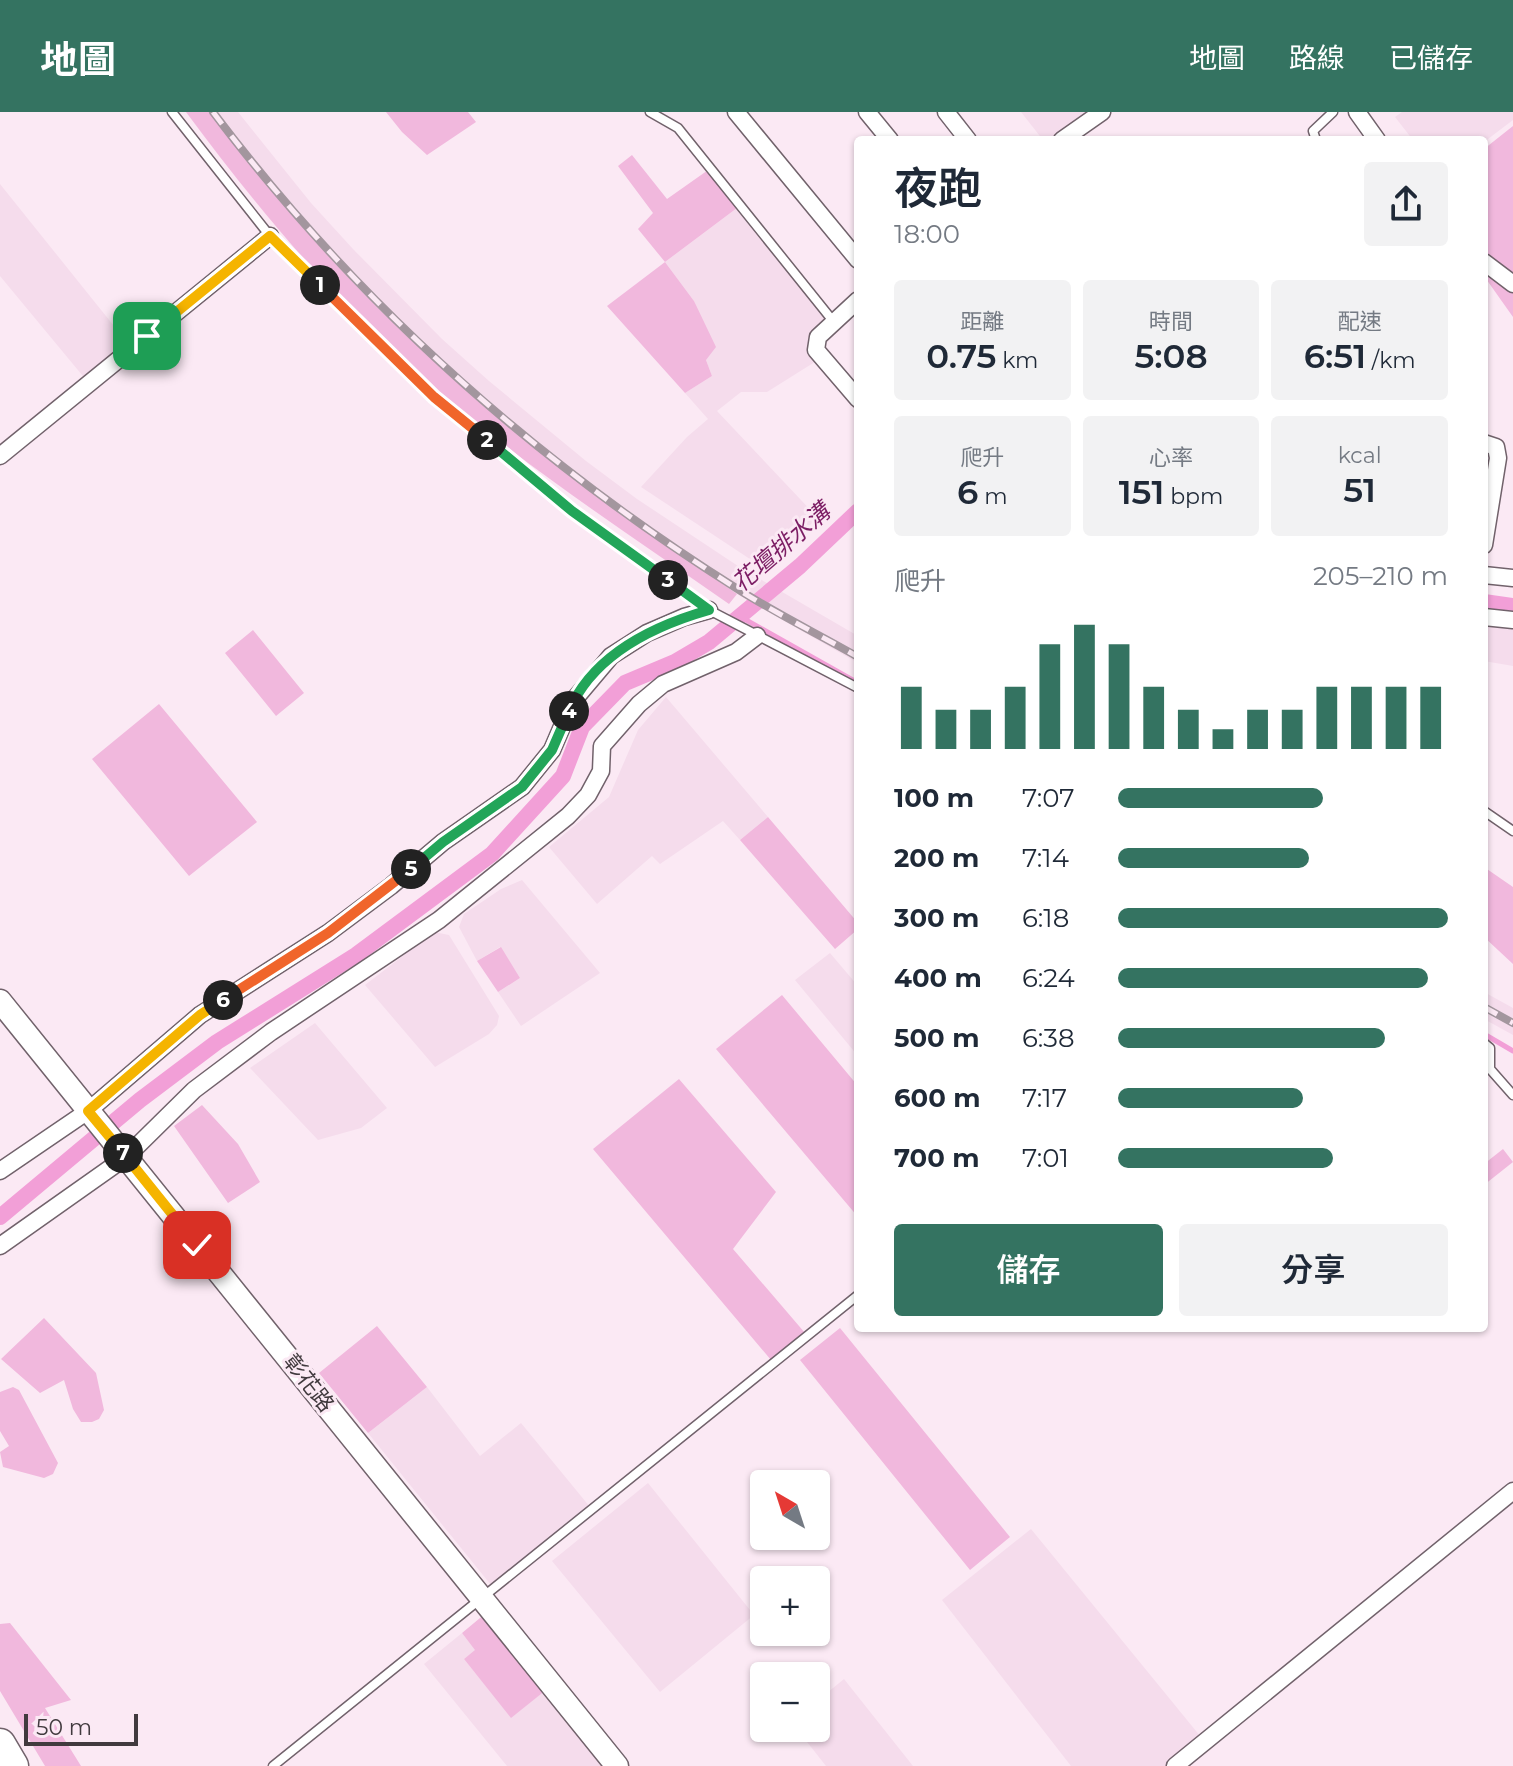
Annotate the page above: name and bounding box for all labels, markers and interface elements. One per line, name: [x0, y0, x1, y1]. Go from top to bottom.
text: 地圖: [40, 36, 116, 83]
text: 地圖: [1189, 41, 1245, 75]
text: 路線: [1289, 41, 1345, 75]
text: 已儲存: [1389, 41, 1473, 75]
text: 夜跑: [894, 161, 982, 215]
button: share: [1364, 162, 1448, 246]
text: 18:00: [894, 218, 960, 250]
pin: 1: [300, 265, 340, 305]
text: 1: [316, 271, 324, 298]
pin: [113, 302, 181, 370]
text: 距離: [960, 308, 1004, 335]
text: 時間: [1149, 308, 1193, 335]
text: 配速: [1338, 308, 1382, 335]
icon: arrive: [125, 314, 169, 358]
text: 0.75: [926, 335, 996, 377]
text: 5:08: [1134, 335, 1208, 377]
text: 6:51: [1304, 335, 1366, 377]
text: km: [996, 347, 1038, 374]
text: /km: [1366, 347, 1416, 374]
pin: 2: [467, 420, 507, 460]
text: 2: [481, 426, 493, 453]
text: kcal: [1338, 442, 1382, 469]
text: 爬升: [960, 444, 1004, 471]
text: 心率: [1149, 444, 1193, 471]
text: 51: [1343, 469, 1376, 511]
text: 6: [957, 471, 978, 513]
text: 151: [1119, 471, 1164, 513]
text: m: [978, 483, 1008, 510]
text: bpm: [1164, 483, 1223, 510]
water label: 花壇排水溝: [726, 495, 838, 597]
pin: 3: [648, 560, 688, 600]
text: 205–210 m: [1313, 560, 1448, 592]
text: 爬升: [894, 565, 946, 597]
text: 3: [661, 566, 675, 593]
pin: 4: [549, 691, 589, 731]
text: 4: [561, 697, 577, 724]
text: 100 m: [894, 782, 974, 814]
text: 7:07: [1022, 782, 1075, 814]
text: 200 m: [894, 842, 979, 874]
text: 7:14: [1022, 842, 1069, 874]
pin: 5: [391, 849, 431, 889]
text: 5: [404, 855, 418, 882]
text: 300 m: [894, 902, 979, 934]
text: 6:18: [1022, 902, 1069, 934]
text: 400 m: [894, 962, 982, 994]
text: 6:24: [1022, 962, 1075, 994]
pin: 6: [203, 980, 243, 1020]
text: 6: [216, 986, 230, 1013]
text: 500 m: [894, 1022, 979, 1054]
text: 6:38: [1022, 1022, 1075, 1054]
text: 600 m: [894, 1082, 981, 1114]
text: 7:17: [1022, 1082, 1067, 1114]
pin: 7: [103, 1133, 143, 1173]
text: 7: [116, 1139, 130, 1166]
text: 700 m: [894, 1142, 980, 1174]
text: 7:01: [1022, 1142, 1069, 1174]
pin: [163, 1211, 231, 1279]
icon: check: [175, 1223, 219, 1267]
button: 儲存: [894, 1224, 1163, 1316]
button: 分享: [1179, 1224, 1448, 1316]
street label: 彰花路: [278, 1349, 340, 1417]
north arrow: [750, 1470, 830, 1550]
map controls: [750, 1470, 830, 1742]
button: +: [750, 1566, 830, 1646]
button: −: [750, 1662, 830, 1742]
scale bar: [24, 1710, 138, 1746]
text: 50 m: [36, 1714, 92, 1741]

